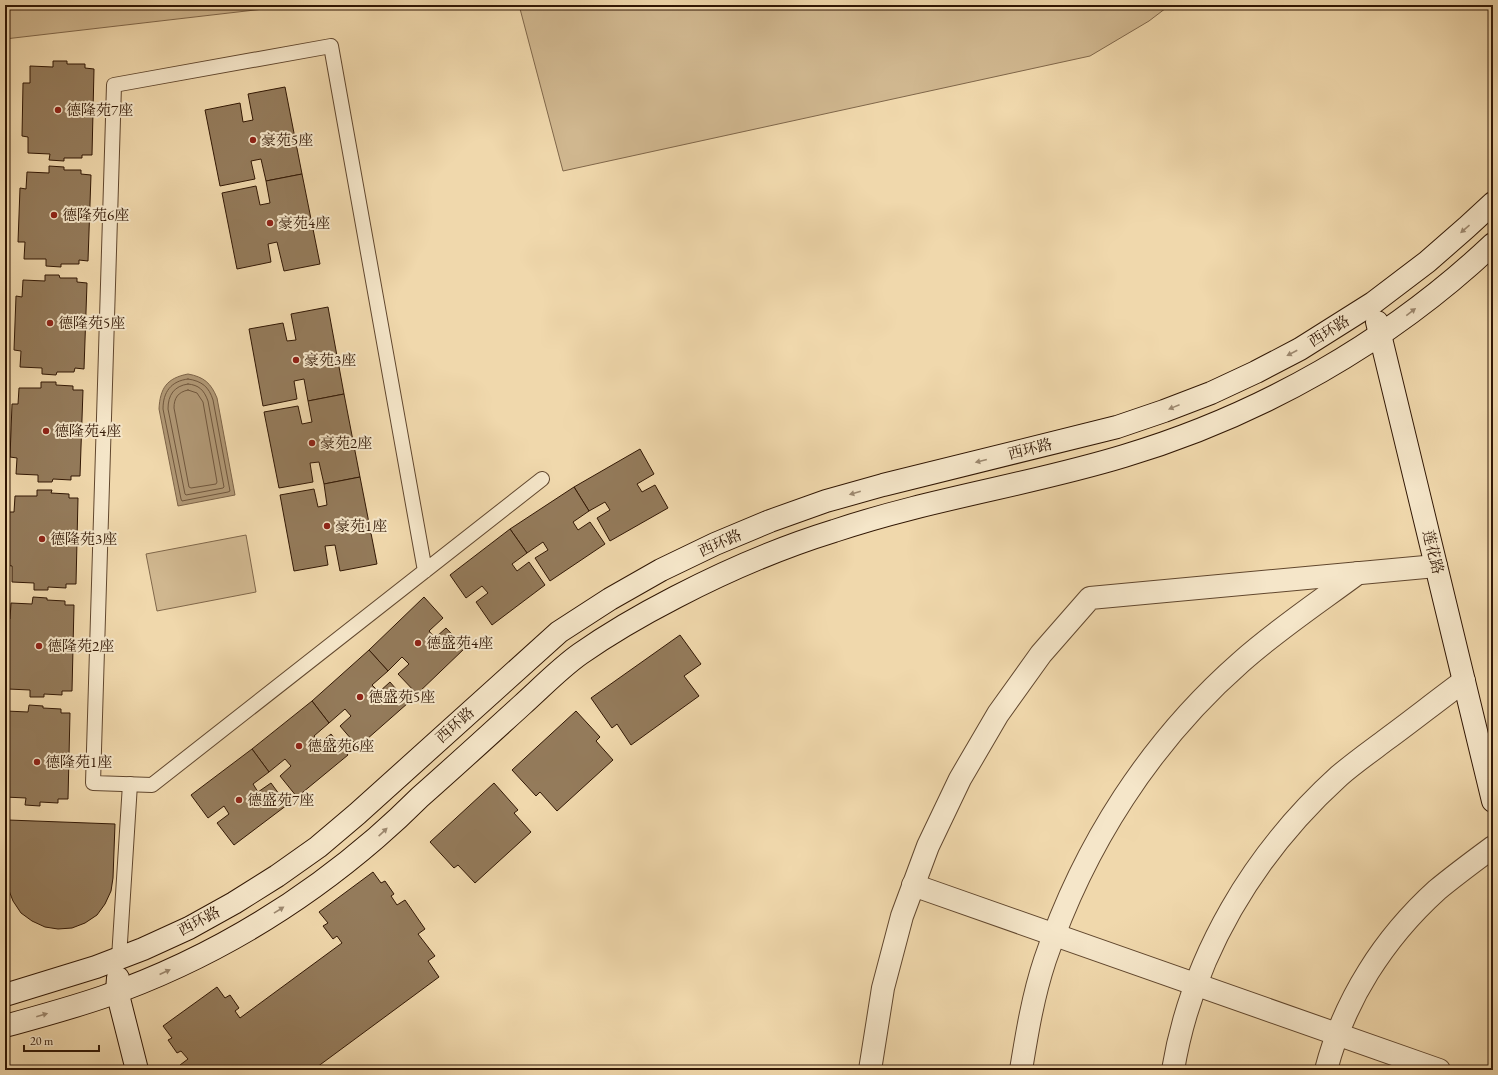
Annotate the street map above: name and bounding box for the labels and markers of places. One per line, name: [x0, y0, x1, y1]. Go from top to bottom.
place label: 德隆苑7座: [66, 100, 133, 119]
marker: 德隆苑7座: [53, 105, 63, 115]
place label: 豪苑5座: [261, 130, 313, 149]
marker: 豪苑5座: [248, 135, 258, 145]
place label: 德隆苑6座: [62, 205, 129, 224]
marker: 德隆苑6座: [49, 210, 59, 220]
place label: 豪苑4座: [278, 213, 330, 232]
marker: 豪苑4座: [265, 218, 275, 228]
place label: 德隆苑5座: [58, 313, 125, 332]
marker: 德隆苑5座: [45, 318, 55, 328]
place label: 豪苑3座: [304, 350, 356, 369]
marker: 豪苑3座: [291, 355, 301, 365]
place label: 德隆苑4座: [54, 421, 121, 440]
marker: 德隆苑4座: [41, 426, 51, 436]
place label: 豪苑2座: [320, 433, 372, 452]
marker: 豪苑2座: [307, 438, 317, 448]
place label: 豪苑1座: [335, 516, 387, 535]
marker: 豪苑1座: [322, 521, 332, 531]
place label: 德隆苑3座: [50, 529, 117, 548]
marker: 德隆苑3座: [37, 534, 47, 544]
place label: 德盛苑4座: [426, 633, 493, 652]
place label: 德隆苑2座: [47, 636, 114, 655]
marker: 德盛苑4座: [413, 638, 423, 648]
marker: 德隆苑2座: [34, 641, 44, 651]
place label: 德盛苑5座: [368, 687, 435, 706]
marker: 德盛苑5座: [355, 692, 365, 702]
place label: 德盛苑6座: [307, 736, 374, 755]
marker: 德盛苑6座: [294, 741, 304, 751]
place label: 德隆苑1座: [45, 752, 112, 771]
marker: 德隆苑1座: [32, 757, 42, 767]
place label: 德盛苑7座: [247, 790, 314, 809]
marker: 德盛苑7座: [234, 795, 244, 805]

